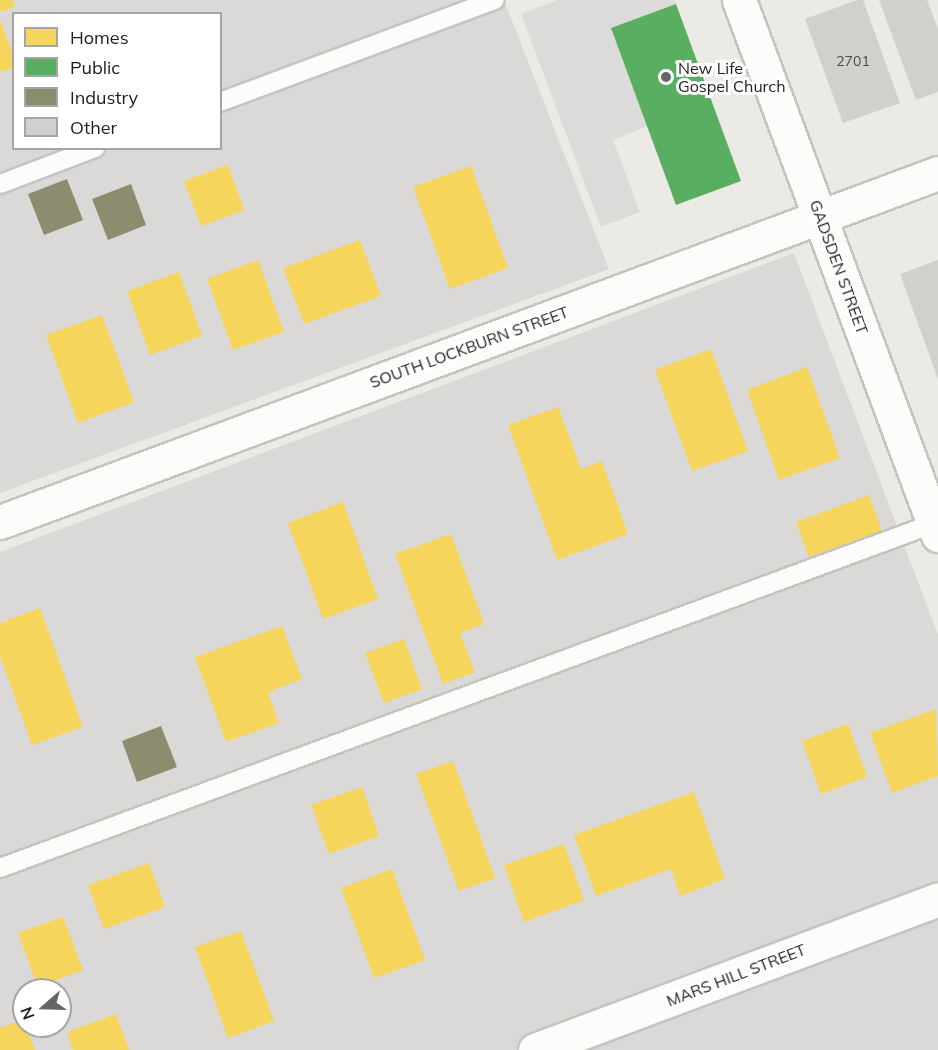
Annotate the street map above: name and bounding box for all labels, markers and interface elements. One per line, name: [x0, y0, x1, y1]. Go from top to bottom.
legend: [12, 12, 222, 150]
text: Homes: [70, 26, 129, 49]
house number: 2701: [836, 53, 870, 69]
text: Public: [70, 56, 120, 79]
place label: New Life Gospel Church: [678, 58, 786, 96]
marker: New Life Gospel Church: [659, 70, 673, 84]
text: Industry: [70, 86, 138, 109]
text: Other: [70, 116, 117, 139]
street label: GADSDEN STREET: [806, 197, 872, 337]
street label: SOUTH LOCKBURN STREET: [367, 302, 571, 392]
street label: MARS HILL STREET: [664, 940, 808, 1010]
north arrow: [12, 978, 72, 1038]
text: N: [15, 1004, 38, 1023]

